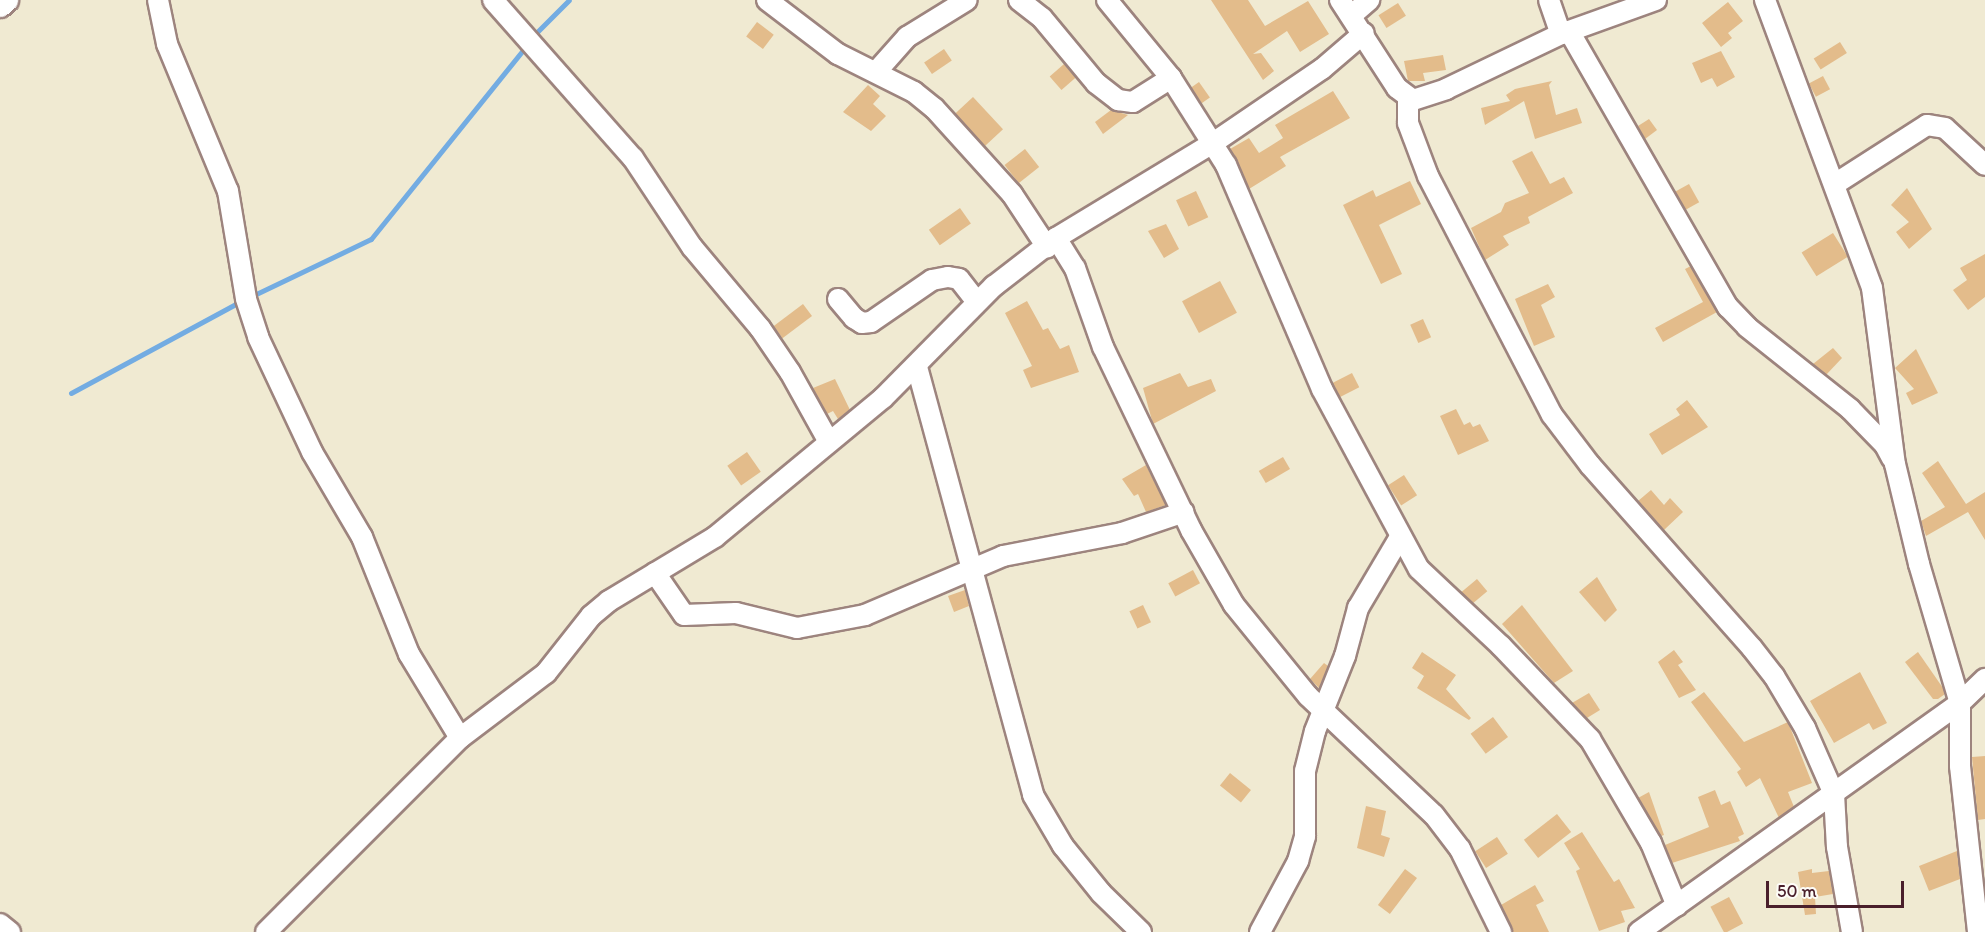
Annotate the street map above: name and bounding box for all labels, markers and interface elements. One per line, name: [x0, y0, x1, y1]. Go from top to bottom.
scale bar: [1769, 869, 1907, 907]
text: 50 m: [1777, 880, 1817, 902]

